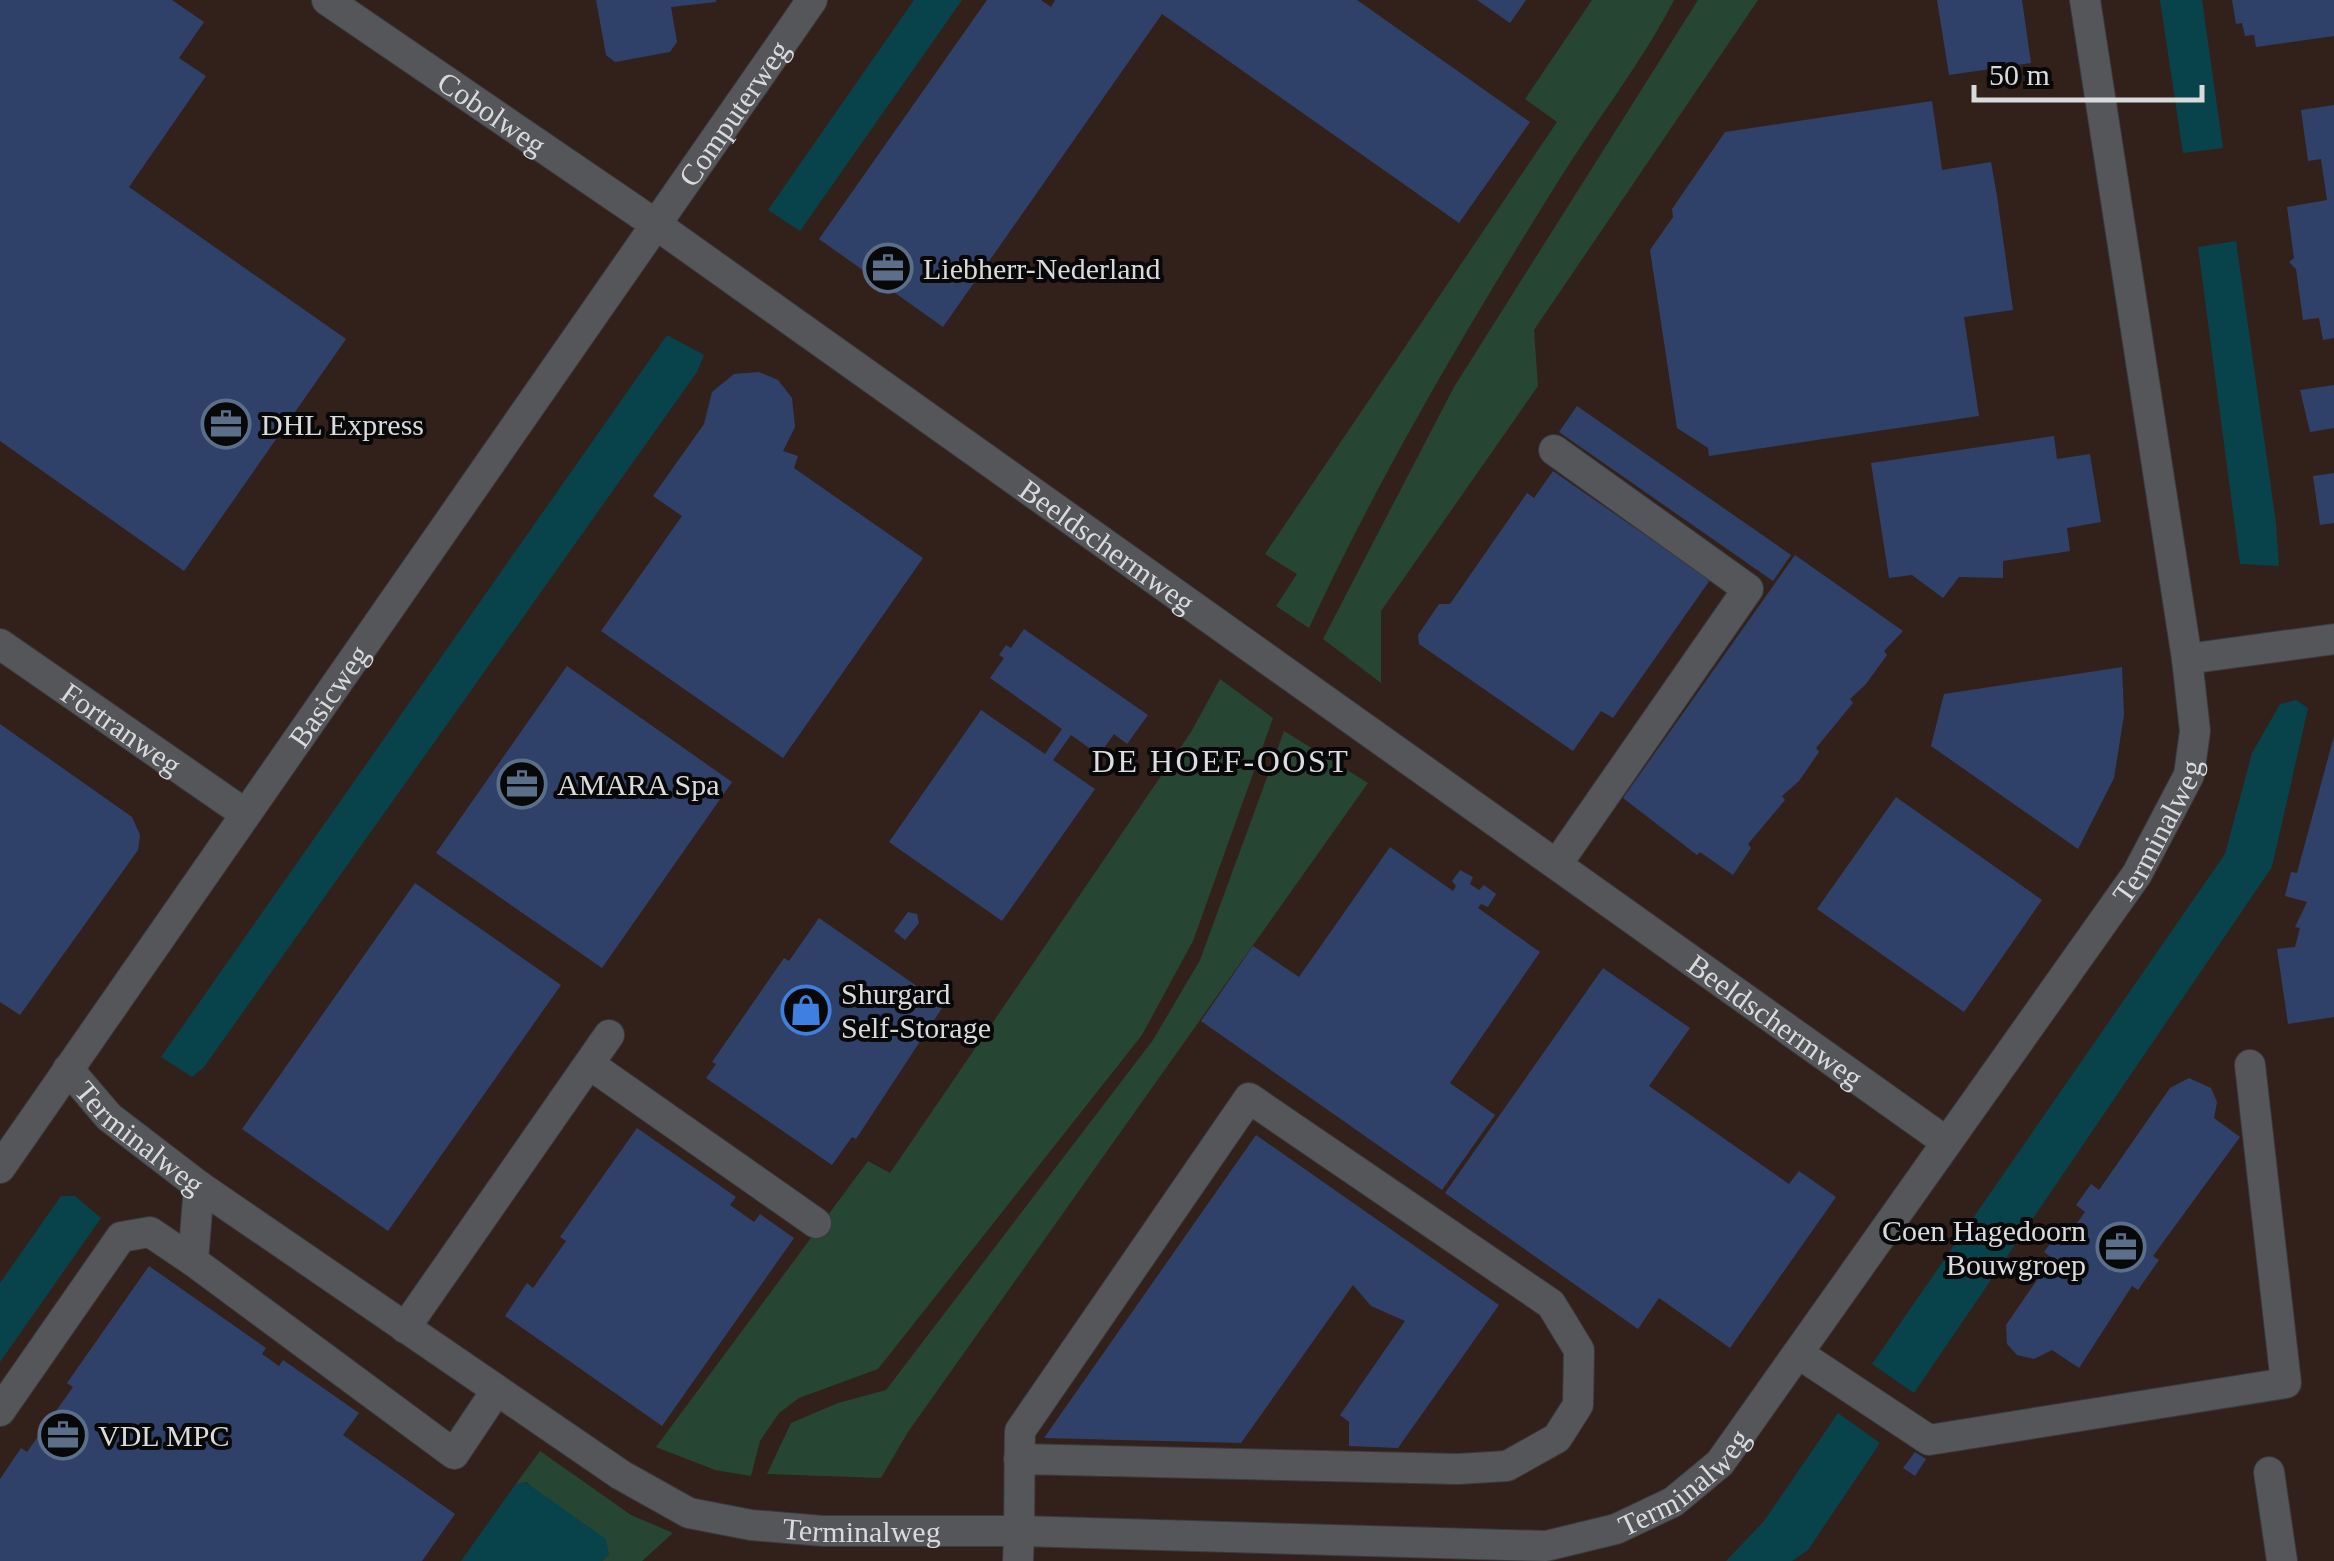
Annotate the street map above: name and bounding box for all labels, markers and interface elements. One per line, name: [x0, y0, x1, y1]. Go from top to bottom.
street label: Computerweg: [671, 34, 796, 192]
scale bar: [1974, 40, 2202, 102]
text: 50 m: [1989, 58, 2050, 91]
street label: Cobolweg: [432, 64, 552, 161]
office icon: Liebherr-Nederland: [862, 242, 914, 294]
place label: Liebherr-Nederland: [923, 252, 1161, 285]
office icon: DHL Express: [200, 398, 252, 450]
place label: DHL Express: [261, 408, 424, 441]
street label: Beeldschermweg: [1013, 472, 1201, 619]
street label: Basicweg: [281, 639, 375, 753]
street label: Fortranweg: [55, 675, 188, 781]
district label: DE HOEF-OOST: [1092, 743, 1350, 779]
office icon: AMARA Spa: [496, 758, 548, 810]
street label: Terminalweg: [2105, 758, 2207, 909]
place label: AMARA Spa: [557, 768, 720, 801]
street label: Beeldschermweg: [1682, 947, 1869, 1094]
place label: Shurgard Self-Storage: [841, 977, 991, 1044]
shop icon: Shurgard Self-Storage: [780, 984, 832, 1036]
street label: Terminalweg: [69, 1074, 211, 1201]
place label: Coen Hagedoorn Bouwgroep: [1882, 1214, 2086, 1281]
office icon: Coen Hagedoorn Bouwgroep: [2095, 1221, 2147, 1273]
office icon: VDL MPC: [37, 1409, 89, 1461]
place label: VDL MPC: [98, 1419, 229, 1452]
street label: Terminalweg: [1613, 1422, 1756, 1542]
street label: Terminalweg: [782, 1511, 941, 1548]

